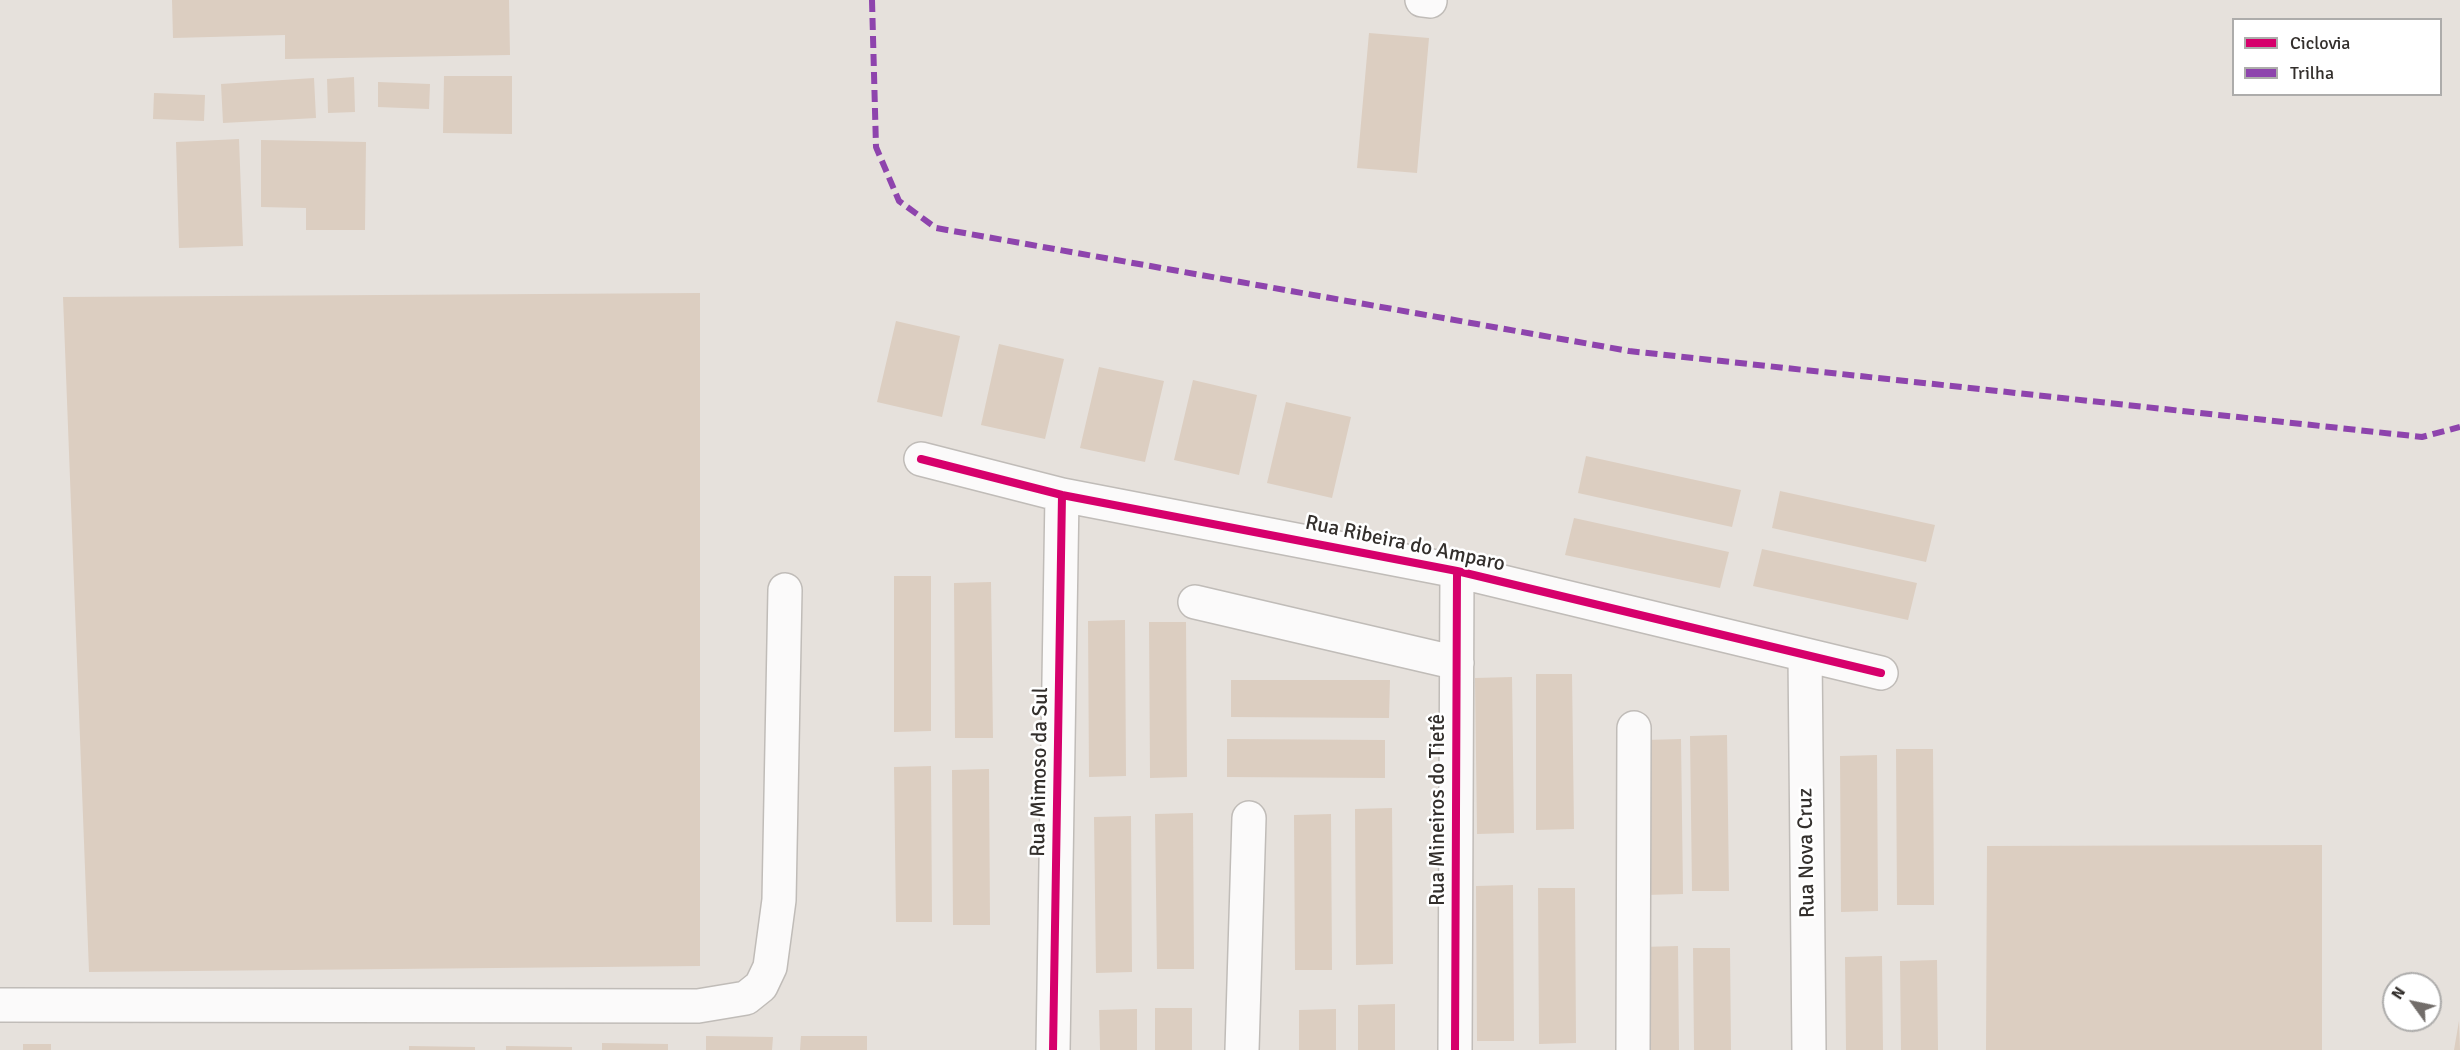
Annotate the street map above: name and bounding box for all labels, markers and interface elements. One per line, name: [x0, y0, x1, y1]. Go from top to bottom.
legend: [2232, 18, 2442, 96]
text: Ciclovia: [2290, 32, 2350, 54]
text: Trilha: [2290, 62, 2334, 84]
street label: Rua Ribeira do Amparo: [1303, 511, 1507, 577]
street label: Rua Mimoso da Sul: [1026, 687, 1054, 857]
street label: Rua Mineiros do Tietê: [1425, 714, 1451, 906]
street label: Rua Nova Cruz: [1793, 788, 1821, 918]
north arrow: [2382, 972, 2442, 1032]
text: N: [2387, 983, 2410, 1003]

